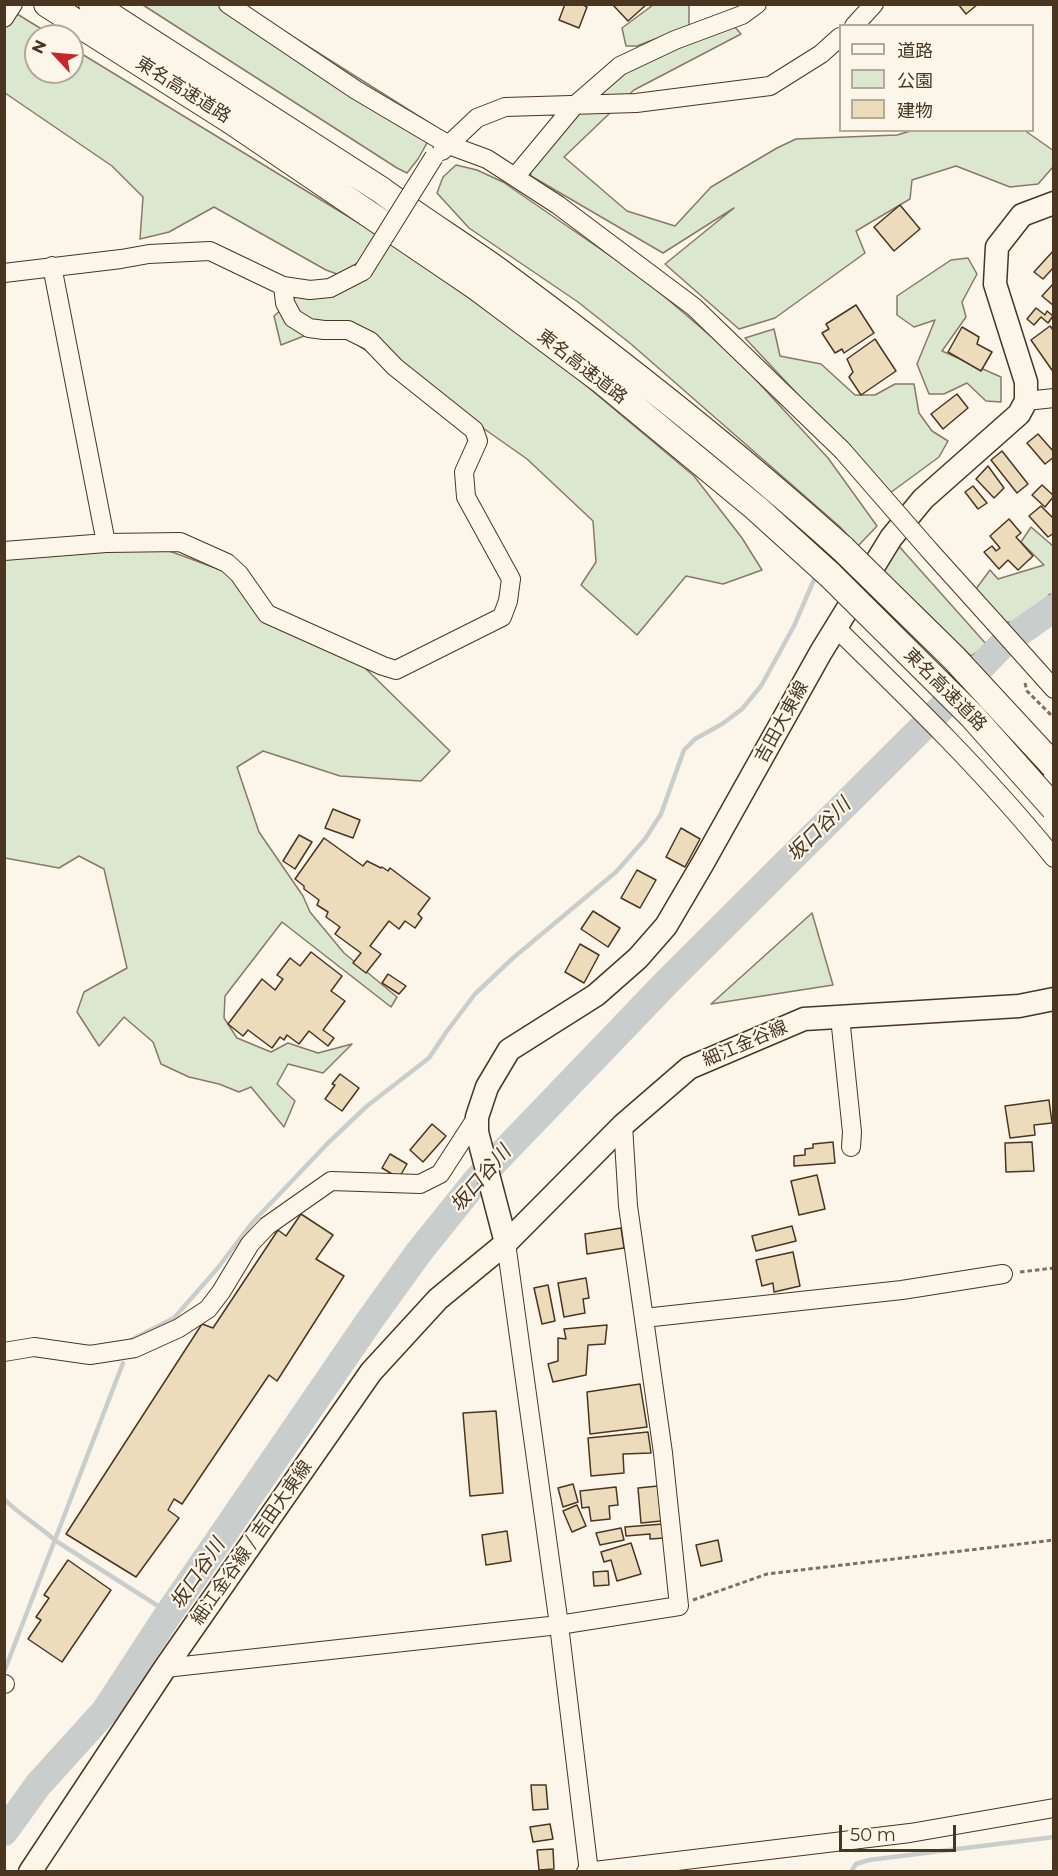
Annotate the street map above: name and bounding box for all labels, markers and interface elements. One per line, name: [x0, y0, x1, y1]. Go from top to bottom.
north arrow: [24, 24, 84, 84]
legend: [839, 24, 1034, 132]
text: N: [28, 37, 51, 57]
text: 道路: [897, 40, 933, 62]
street label: 東名高速道路: [131, 52, 235, 128]
text: 公園: [897, 70, 933, 92]
text: 建物: [897, 100, 933, 122]
street label: 東名高速道路: [533, 325, 631, 409]
street label: 東名高速道路: [899, 644, 991, 736]
street label: 吉田大東線: [751, 677, 813, 767]
water label: 坂口谷川: [782, 793, 856, 867]
street label: 細江金谷線: [699, 1016, 791, 1072]
water label: 坂口谷川: [446, 1141, 516, 1217]
street label: 細江金谷線 / 吉田大東線: [187, 1457, 317, 1629]
water label: 坂口谷川: [166, 1534, 230, 1614]
scale bar: [842, 1813, 959, 1851]
text: 50 m: [850, 1824, 896, 1846]

